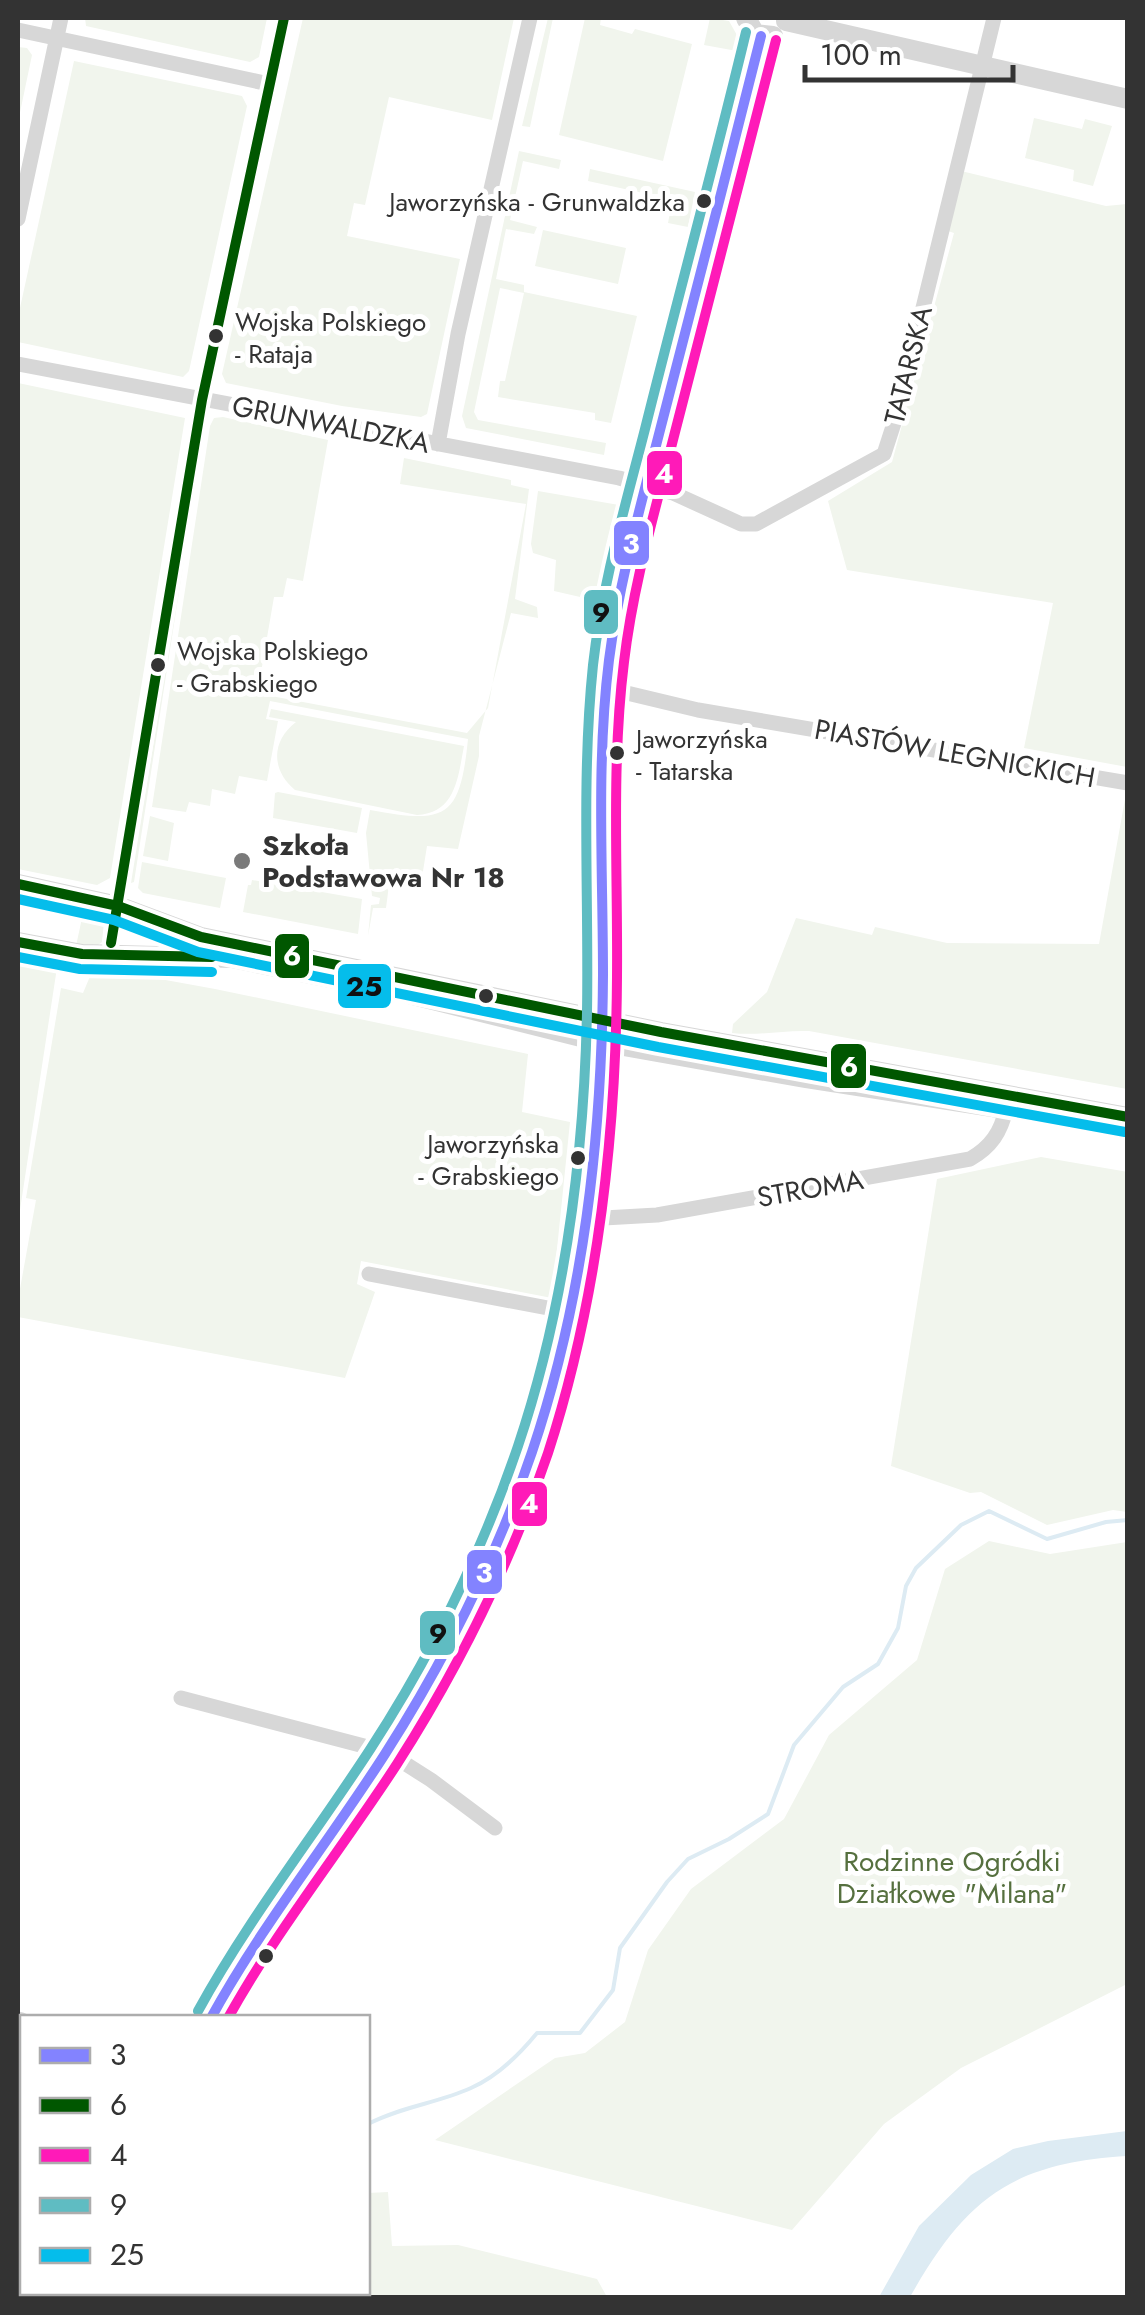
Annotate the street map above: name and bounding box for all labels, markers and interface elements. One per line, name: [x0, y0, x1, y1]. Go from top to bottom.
scale bar: [805, 20, 1012, 82]
text: 100 m: [820, 33, 902, 76]
place label: Jaworzyńska - Grunwaldzka: [386, 183, 685, 221]
marker: Jaworzyńska - Grunwaldzka: [694, 191, 714, 211]
street label: TATARSKA: [874, 301, 943, 429]
place label: Wojska Polskiego - Rataja: [235, 303, 426, 373]
marker: Wojska Polskiego - Rataja: [206, 326, 226, 346]
street label: GRUNWALDZKA: [229, 385, 434, 464]
line badge: 4: [645, 449, 684, 497]
text: 4: [654, 453, 674, 494]
line badge: 3: [612, 519, 651, 567]
text: 3: [622, 523, 640, 564]
line badge: 9: [582, 588, 620, 636]
text: 9: [592, 592, 610, 633]
place label: Wojska Polskiego - Grabskiego: [177, 632, 368, 702]
marker: Wojska Polskiego - Grabskiego: [148, 655, 168, 675]
street label: PIASTÓW LEGNICKICH: [811, 709, 1099, 798]
place label: Jaworzyńska - Tatarska: [633, 720, 768, 790]
marker: Jaworzyńska - Tatarska: [607, 743, 627, 763]
place label: Szkoła Podstawowa Nr 18: [262, 825, 505, 898]
marker: Szkoła Podstawowa Nr 18: [231, 850, 253, 872]
line badge: 6: [273, 932, 311, 980]
text: 6: [283, 935, 301, 976]
line badge: 25: [336, 962, 393, 1010]
text: 25: [346, 966, 382, 1007]
unlabelled marker: [476, 986, 496, 1006]
line badge: 6: [829, 1042, 868, 1090]
text: 6: [840, 1046, 858, 1087]
place label: Jaworzyńska - Grabskiego: [418, 1125, 559, 1195]
marker: Jaworzyńska - Grabskiego: [568, 1148, 588, 1168]
street label: STROMA: [754, 1159, 867, 1218]
line badge: 4: [510, 1480, 549, 1528]
text: 4: [519, 1483, 539, 1524]
line badge: 3: [465, 1548, 504, 1596]
text: 3: [475, 1552, 493, 1593]
line badge: 9: [418, 1609, 457, 1657]
text: 9: [429, 1613, 447, 1654]
park label: Rodzinne Ogródki Działkowe "Milana": [837, 1841, 1067, 1914]
unlabelled marker: [256, 1946, 276, 1966]
legend: [20, 2015, 370, 2295]
text: 3: [110, 2033, 126, 2076]
text: 6: [110, 2083, 127, 2126]
text: 4: [110, 2133, 128, 2176]
text: 9: [110, 2183, 127, 2226]
text: 25: [110, 2233, 144, 2276]

